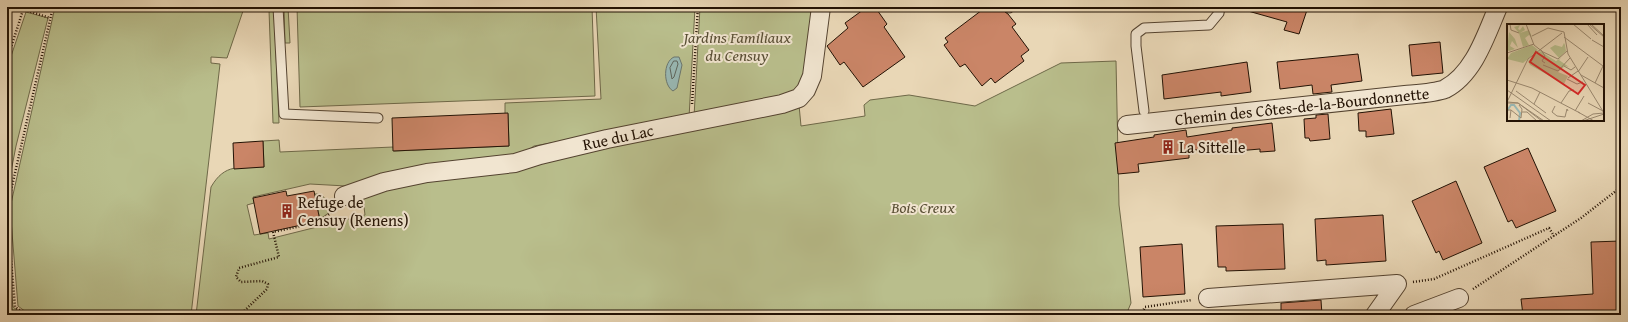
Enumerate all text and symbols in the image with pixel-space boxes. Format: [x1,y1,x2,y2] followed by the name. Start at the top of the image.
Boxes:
[1507,24,1604,121] inset map
[680,25,791,67] park label: Jardins Familiaux du Censuy
[1174,81,1430,131] street label: Chemin des Côtes-de-la-Bourdonnette
[580,118,656,156] street label: Rue du Lac
[1179,135,1245,159] place label: La Sittelle
[1160,139,1176,155] building icon: La Sittelle
[298,190,409,232] place label: Refuge de Censuy (Renens)
[890,195,955,219] park label: Bois Creux
[279,203,295,219] building icon: Refuge de Censuy (Renens)

